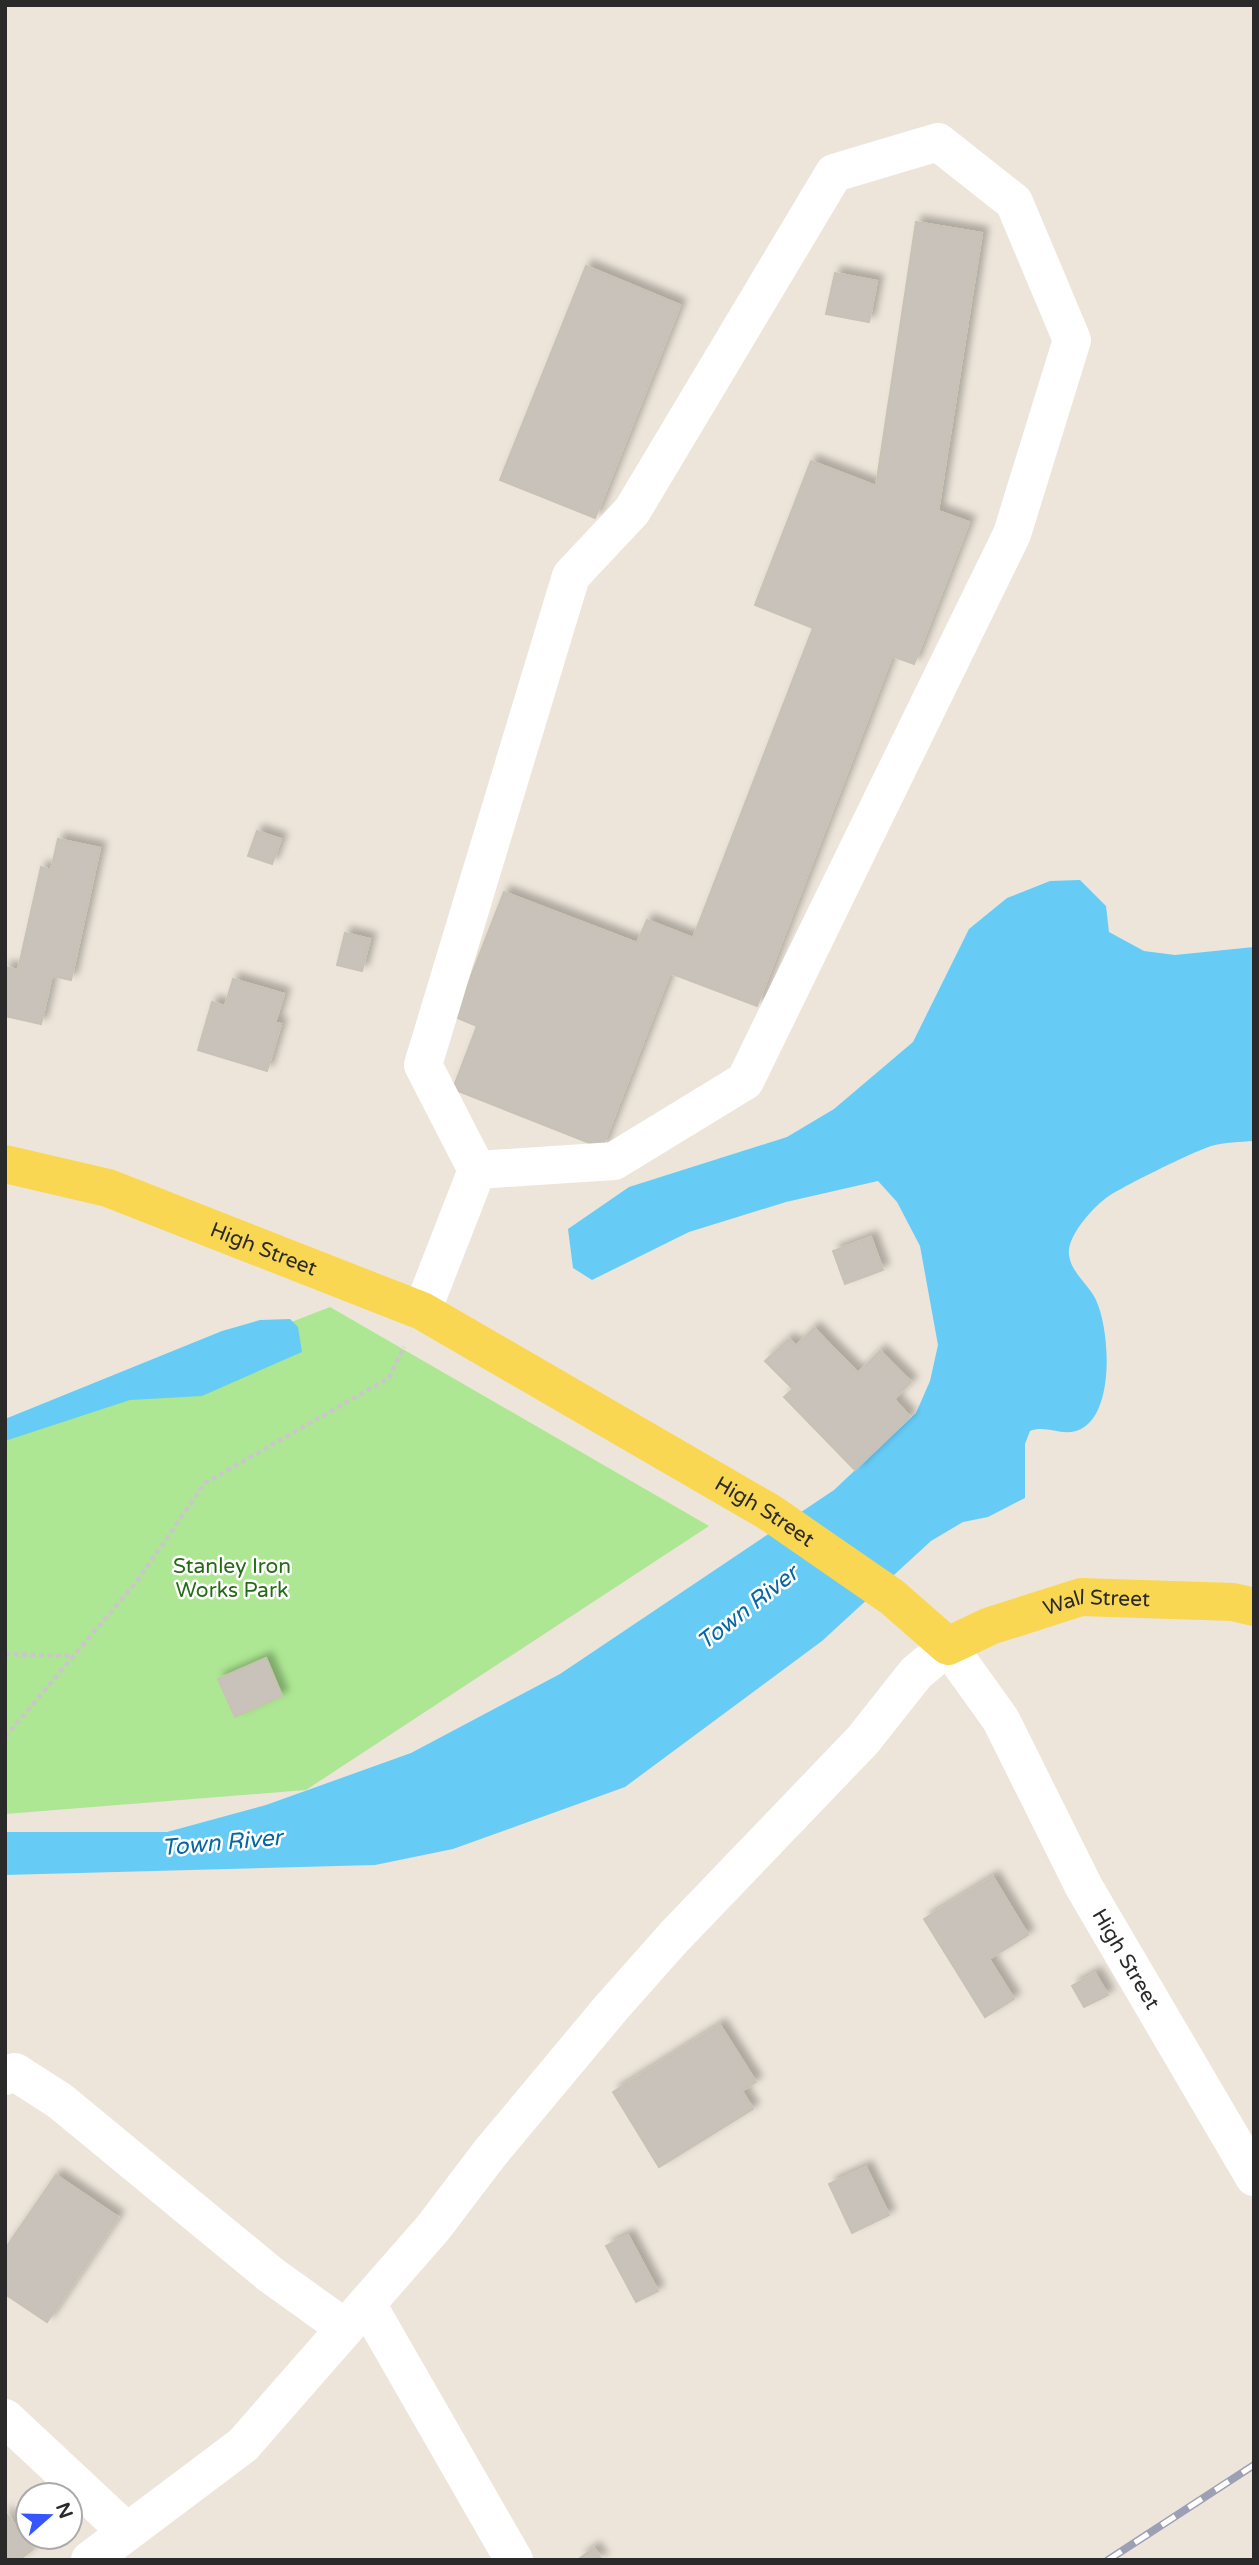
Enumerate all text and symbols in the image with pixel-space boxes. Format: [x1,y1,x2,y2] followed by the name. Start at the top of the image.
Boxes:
[207,1217,321,1281] street label: High Street
[711,1471,819,1552] street label: High Street
[173,1554,291,1603] park label: Stanley Iron Works Park
[692,1558,807,1656] water label: Town River
[1040,1584,1151,1621] street label: Wall Street
[161,1824,286,1862] water label: Town River
[1087,1904,1165,2014] street label: High Street
[14,2481,84,2551] north arrow
[51,2500,77,2521] text: N

